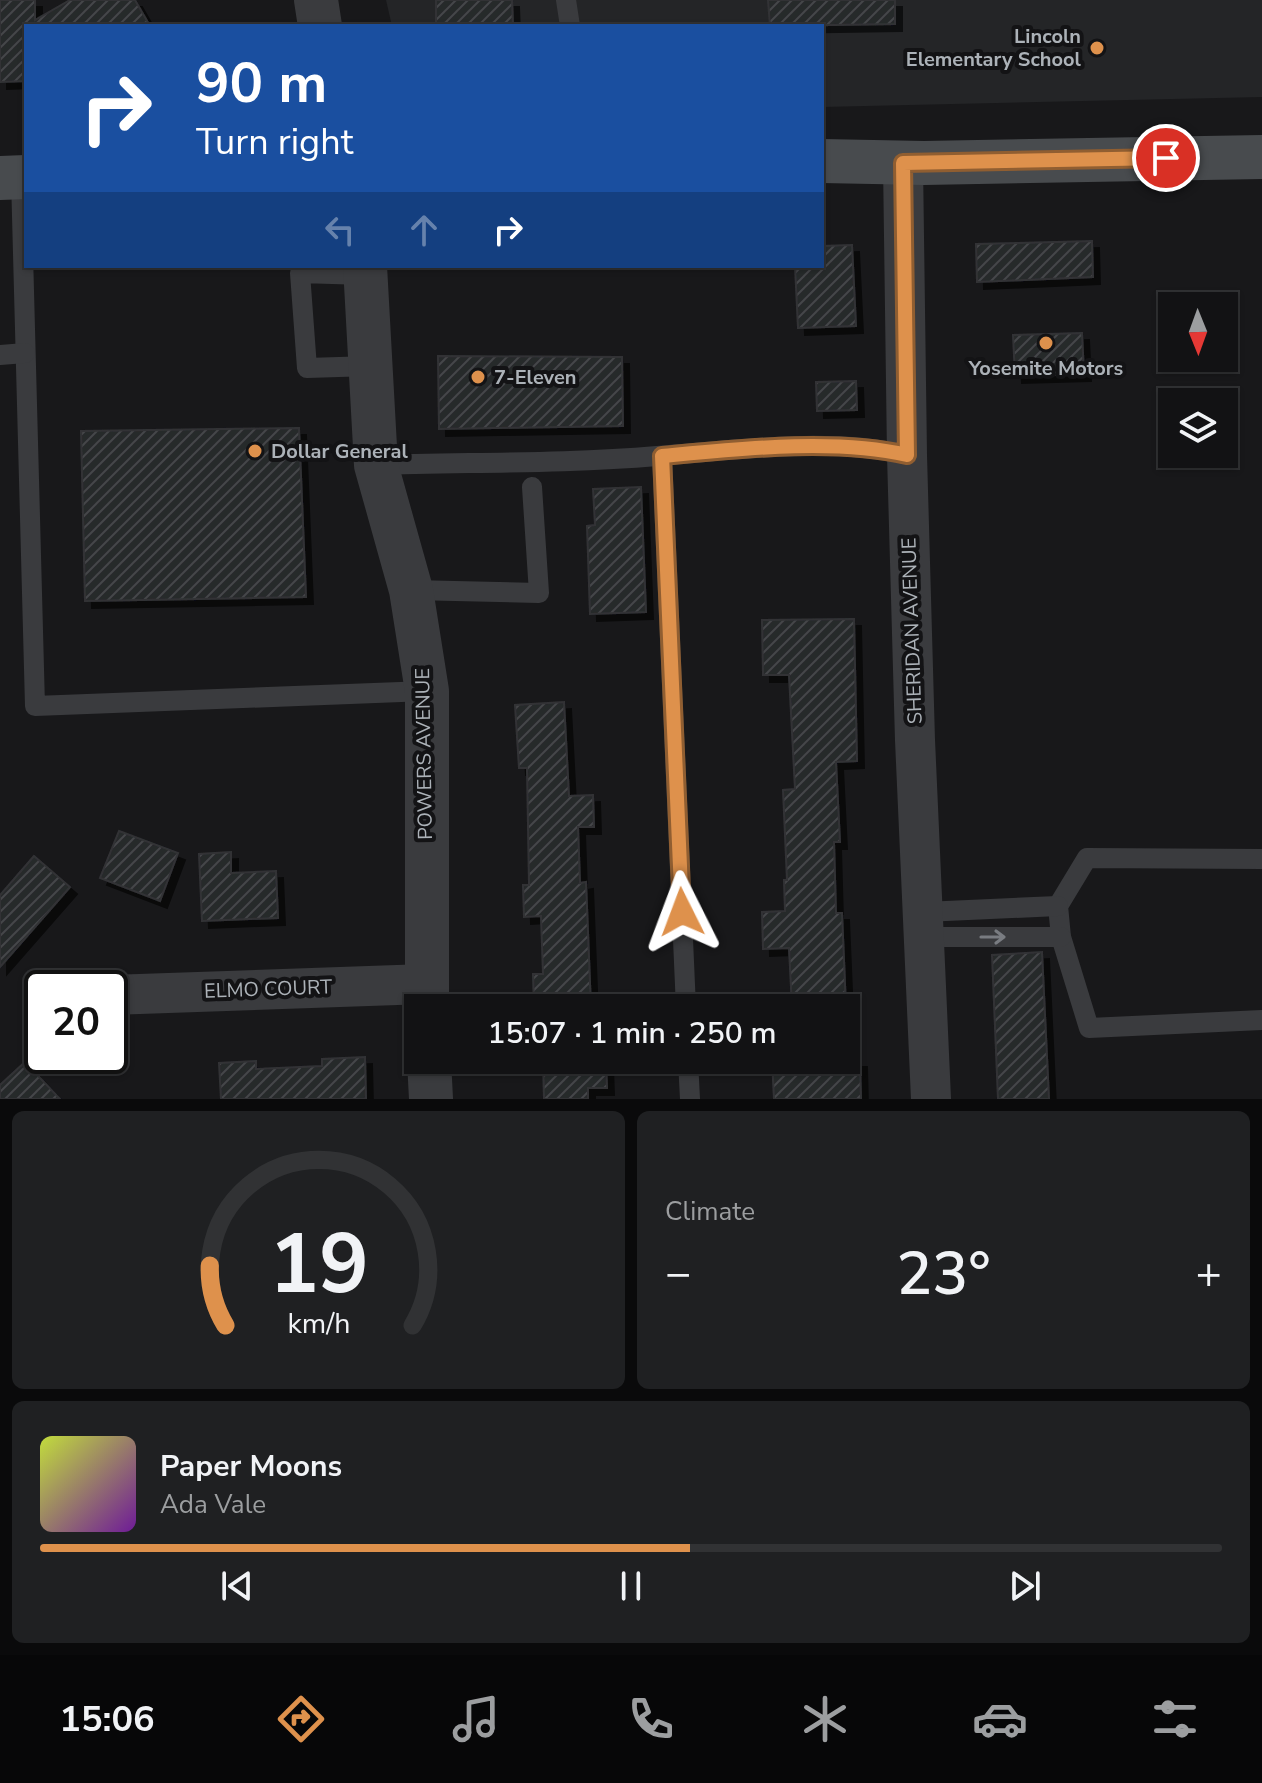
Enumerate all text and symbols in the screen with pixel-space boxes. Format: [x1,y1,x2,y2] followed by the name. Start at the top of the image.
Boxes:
[906,23,1082,73] place label: Lincoln Elementary School
[1088,39,1106,57] marker: Lincoln Elementary School
[196,45,327,122] text: 90 m
[64,56,168,160] icon: right
[196,118,353,167] text: Turn right
[1132,124,1200,192] pin
[1144,136,1188,180] icon: arrive
[318,208,362,252] icon: left
[402,208,446,252] icon: ahead
[486,208,530,252] icon: right
[1158,292,1238,372] north arrow
[1158,292,1238,468] map controls
[1037,334,1055,352] marker: Yosemite Motors
[968,355,1124,382] place label: Yosemite Motors
[494,364,576,391] place label: 7-Eleven
[469,368,487,386] marker: 7-Eleven
[1158,388,1238,468] button: layers
[271,438,408,465] place label: Dollar General
[246,442,264,460] marker: Dollar General
[895,537,929,725] street label: SHERIDAN AVENUE
[409,668,439,840] street label: POWERS AVENUE
[640,870,724,954] position arrow
[979,929,1006,945] one-way arrow
[24,970,128,1074] speed limit sign: 20
[204,973,332,1005] street label: ELMO COURT
[487,1013,777,1054] text: 15:07 · 1 min · 250 m
[665,1194,755,1229] text: Climate
[269,1208,368,1321] text: 19
[896,1233,991,1315] text: 23°
[665,1244,691,1304] text: −
[1196,1244,1222,1304] text: +
[287,1304,350,1343] text: km/h
[160,1446,342,1487] text: Paper Moons
[160,1487,266,1522] text: Ada Vale
[215,1564,259,1608] icon: previous
[609,1564,653,1608] icon: pause
[1003,1564,1047,1608] icon: next
[273,1691,329,1747] icon: directions
[448,1691,504,1747] icon: music
[623,1691,679,1747] icon: phone
[797,1691,853,1747] icon: climate
[972,1691,1028,1747] icon: car
[1147,1691,1203,1747] icon: filters
[59,1695,155,1744] text: 15:06

